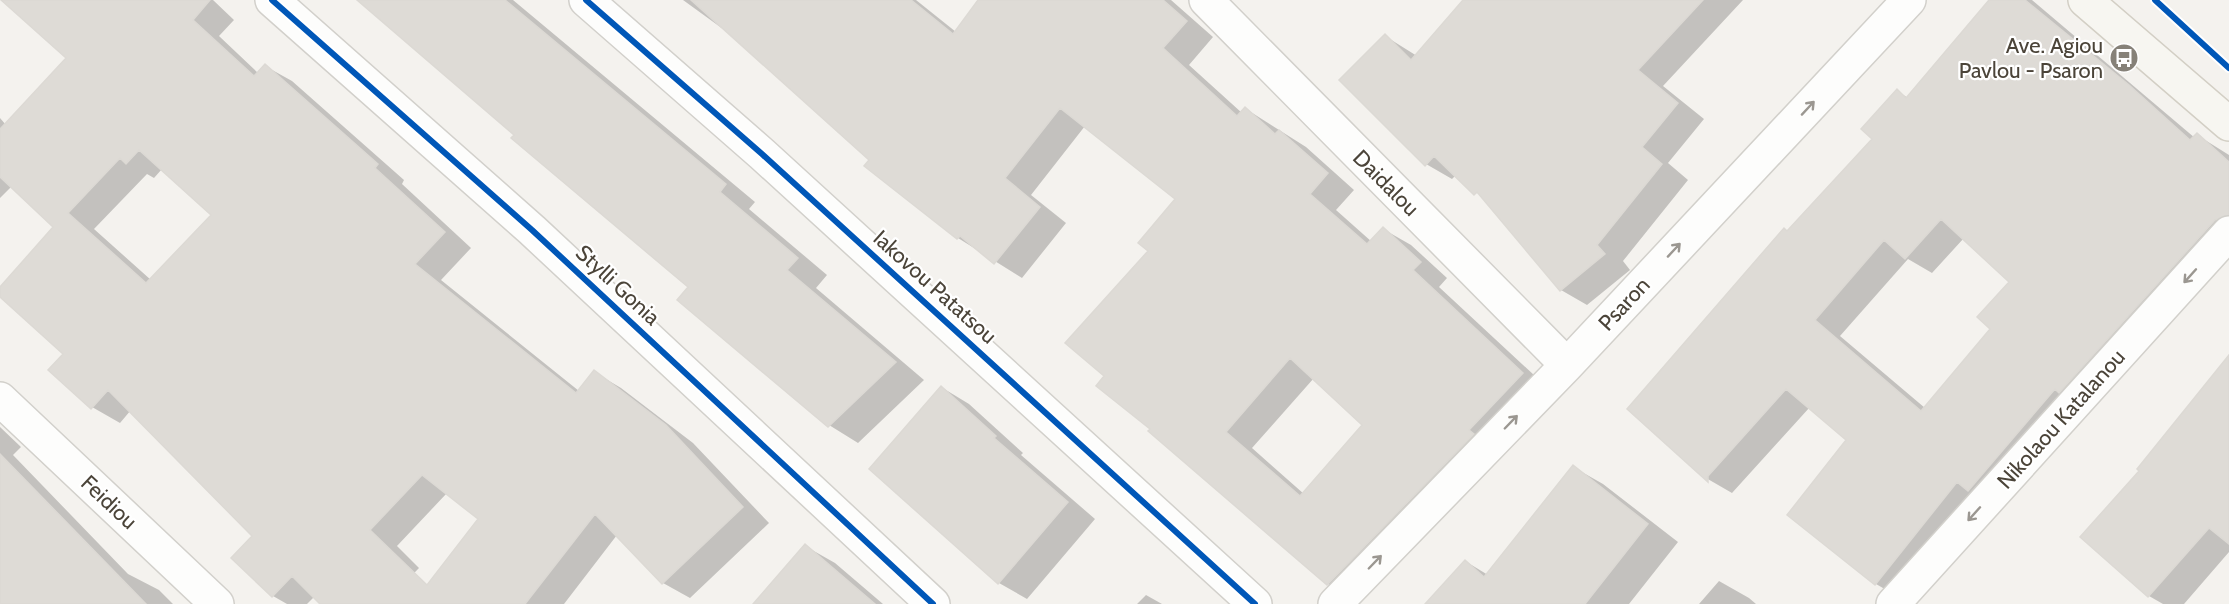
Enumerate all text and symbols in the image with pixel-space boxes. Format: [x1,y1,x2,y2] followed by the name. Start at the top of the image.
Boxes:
[1959,32,2103,84] place label: Ave. Agiou Pavlou - Psaron
[2108,42,2140,74] bus stop icon: Ave. Agiou Pavlou - Psaron
[1800,101,1814,116] one-way arrow
[1347,144,1425,222] street label: Daidalou
[868,224,1002,350] street label: Iakovou Patatsou
[570,239,666,331] street label: Stylli Gonia
[1667,243,1681,258] one-way arrow
[2183,269,2197,284] one-way arrow
[1593,272,1655,336] street label: Psaron
[1991,344,2131,494] street label: Nikolaou Katalanou
[1504,415,1519,430] one-way arrow
[75,469,143,535] street label: Feidiou
[1967,506,1981,521] one-way arrow
[1368,555,1383,570] one-way arrow

